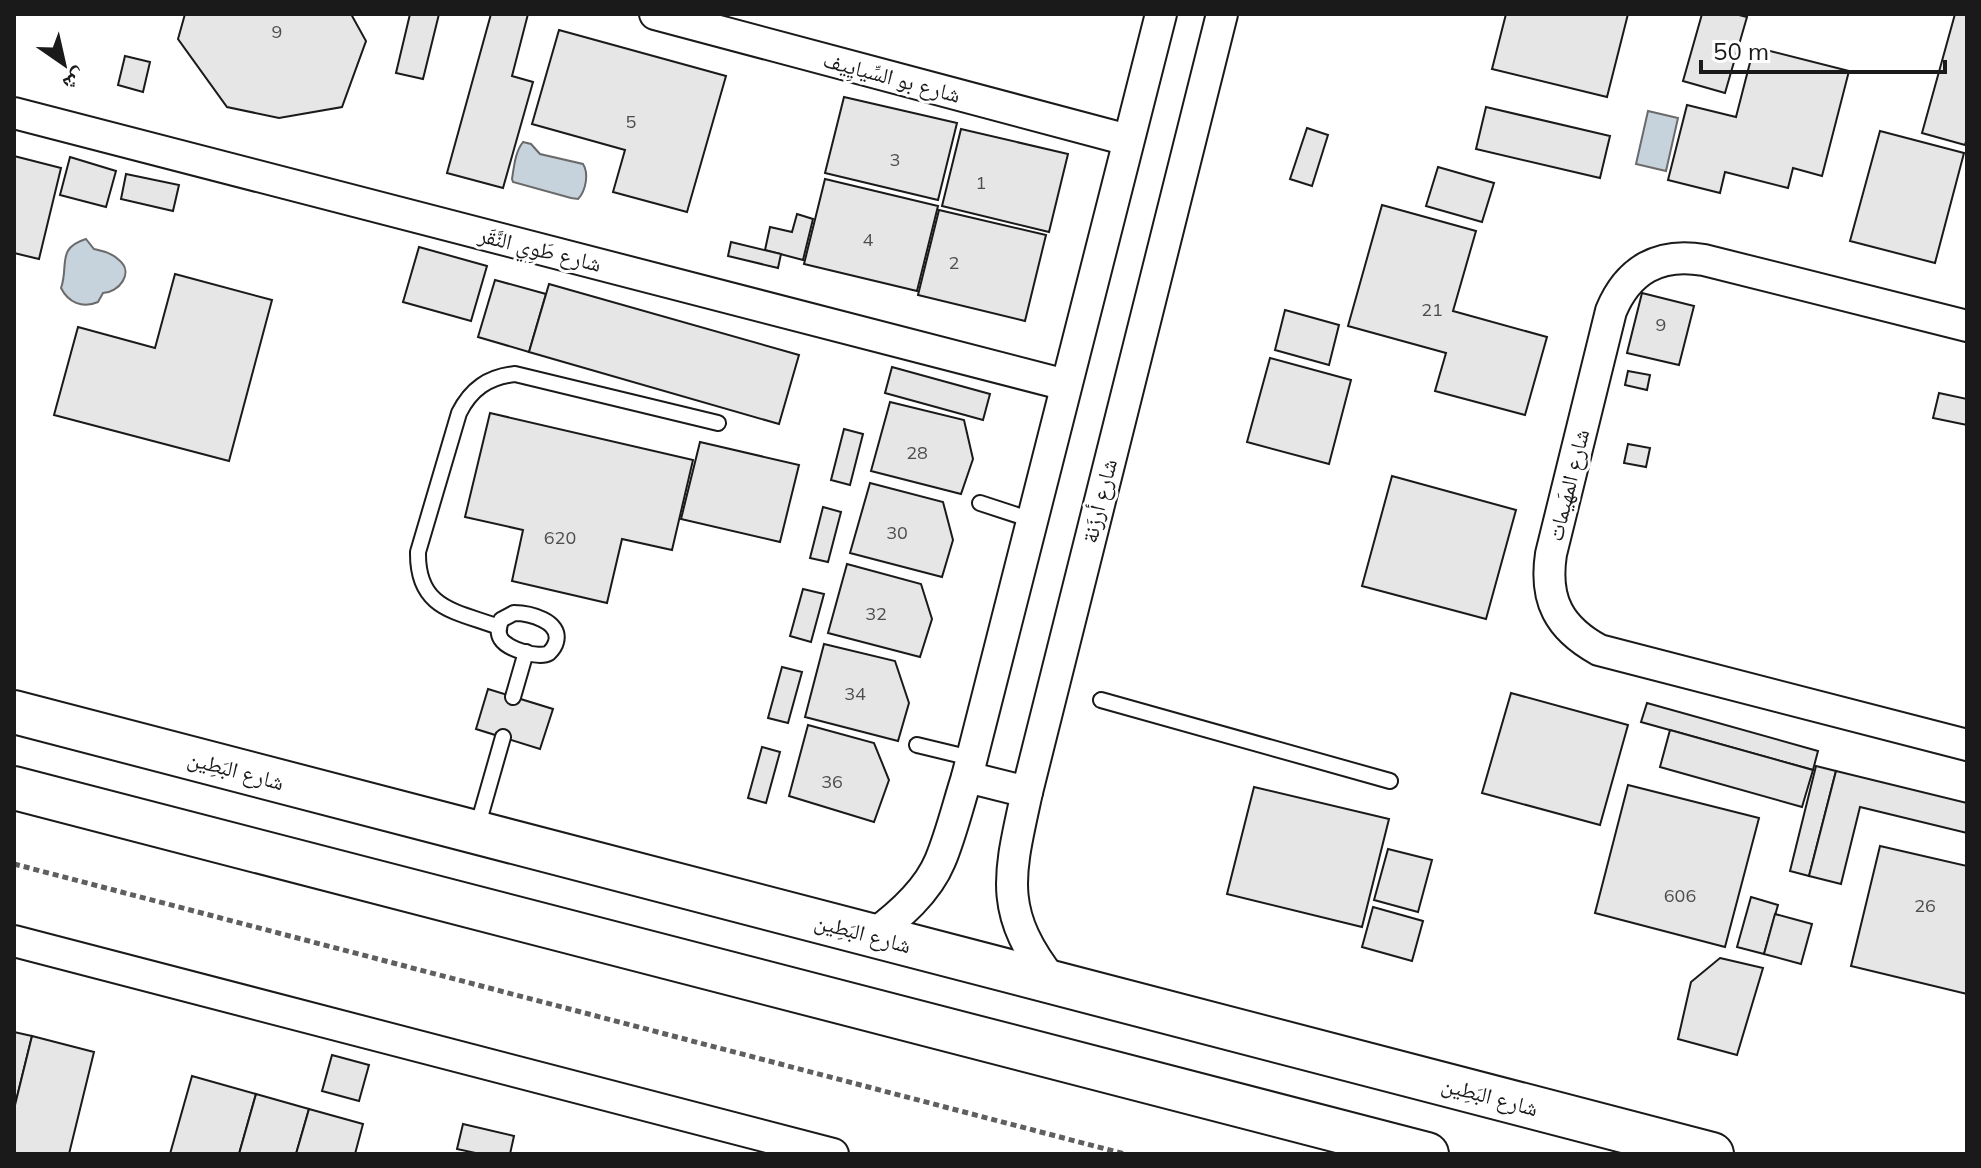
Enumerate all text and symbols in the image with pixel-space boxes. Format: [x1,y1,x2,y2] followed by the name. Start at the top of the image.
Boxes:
[272,20,282,43] house number: 9
[24,24,104,104] north arrow
[1701,24,1945,74] scale bar
[1713,36,1769,66] text: 50 m
[820,45,964,111] street label: شارع بو السِّيايِيف
[58,62,93,99] text: ش
[626,110,637,133] house number: 5
[890,148,900,171] house number: 3
[976,171,986,194] house number: 1
[474,220,604,281] street label: شارع طَوِي النَّقَر
[863,228,874,251] house number: 4
[949,251,959,274] house number: 2
[1421,298,1443,321] house number: 21
[1656,313,1666,336] house number: 9
[1541,426,1595,544] street label: شارع المهَيمات
[906,441,928,464] house number: 28
[1075,456,1123,546] street label: شارع أرزَنة
[886,521,908,544] house number: 30
[544,526,576,549] house number: 620
[865,602,887,625] house number: 32
[844,682,866,705] house number: 34
[185,744,287,796] street label: شارع البَطِين
[821,770,843,793] house number: 36
[1664,884,1696,907] house number: 606
[1914,894,1936,917] house number: 26
[812,907,914,959] street label: شارع البَطِين
[1439,1070,1541,1122] street label: شارع البَطِين

